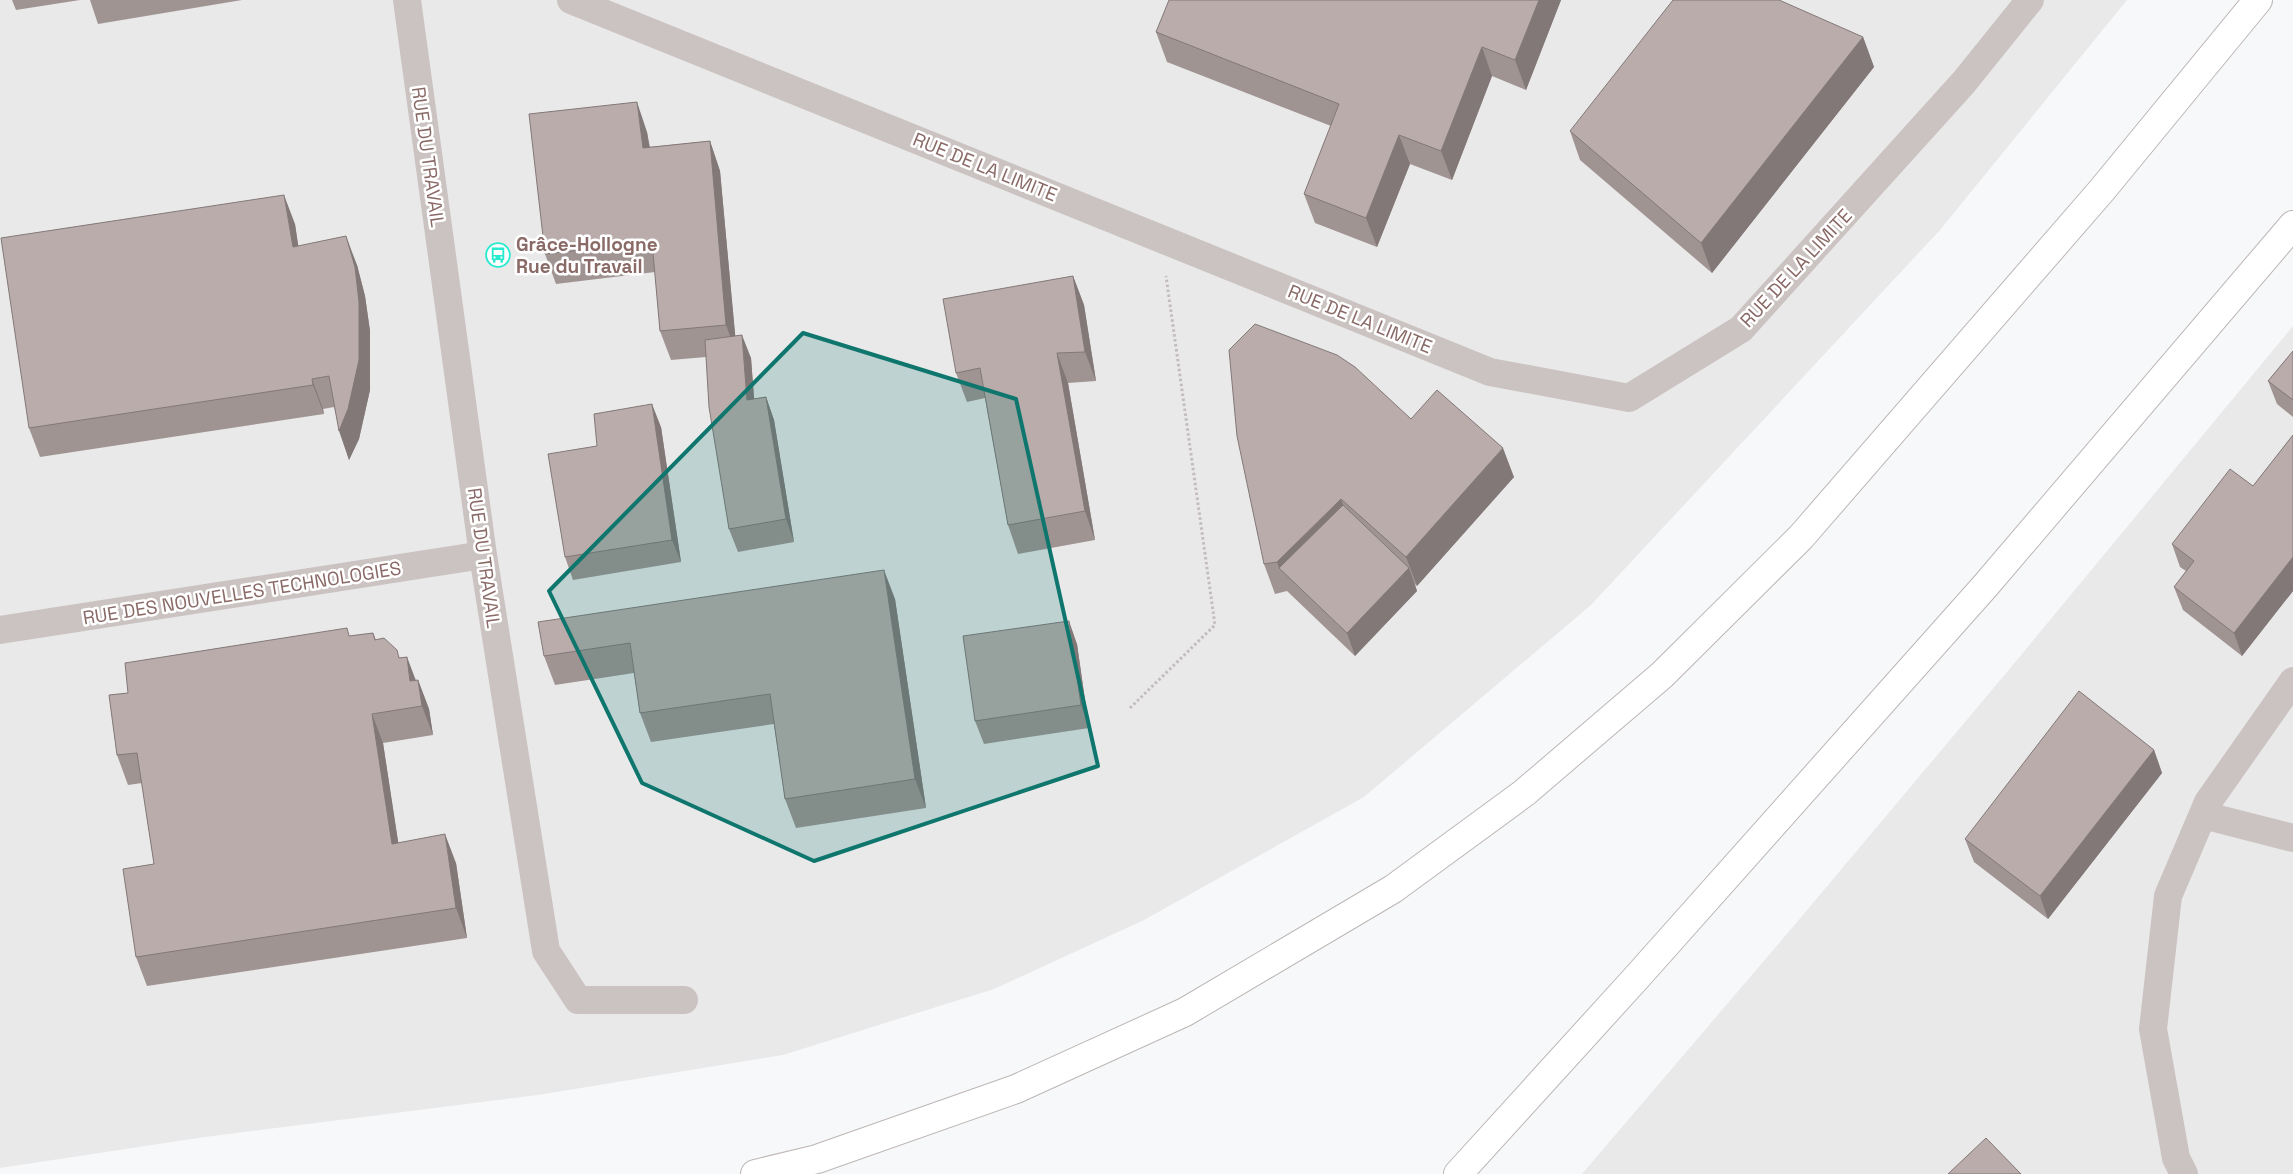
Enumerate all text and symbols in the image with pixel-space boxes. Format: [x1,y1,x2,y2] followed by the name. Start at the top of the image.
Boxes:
[406,85,450,229] street label: RUE DU TRAVAIL
[909,127,1061,207] street label: RUE DE LA LIMITE
[1735,203,1857,333] street label: RUE DE LA LIMITE
[516,232,658,279] place label: Grâce-Hollogne Rue du Travail
[485,242,511,268] bus stop icon: Grâce-Hollogne Rue du Travail
[1284,279,1436,359] street label: RUE DE LA LIMITE
[462,486,506,630] street label: RUE DU TRAVAIL
[81,555,403,631] street label: RUE DES NOUVELLES TECHNOLOGIES

